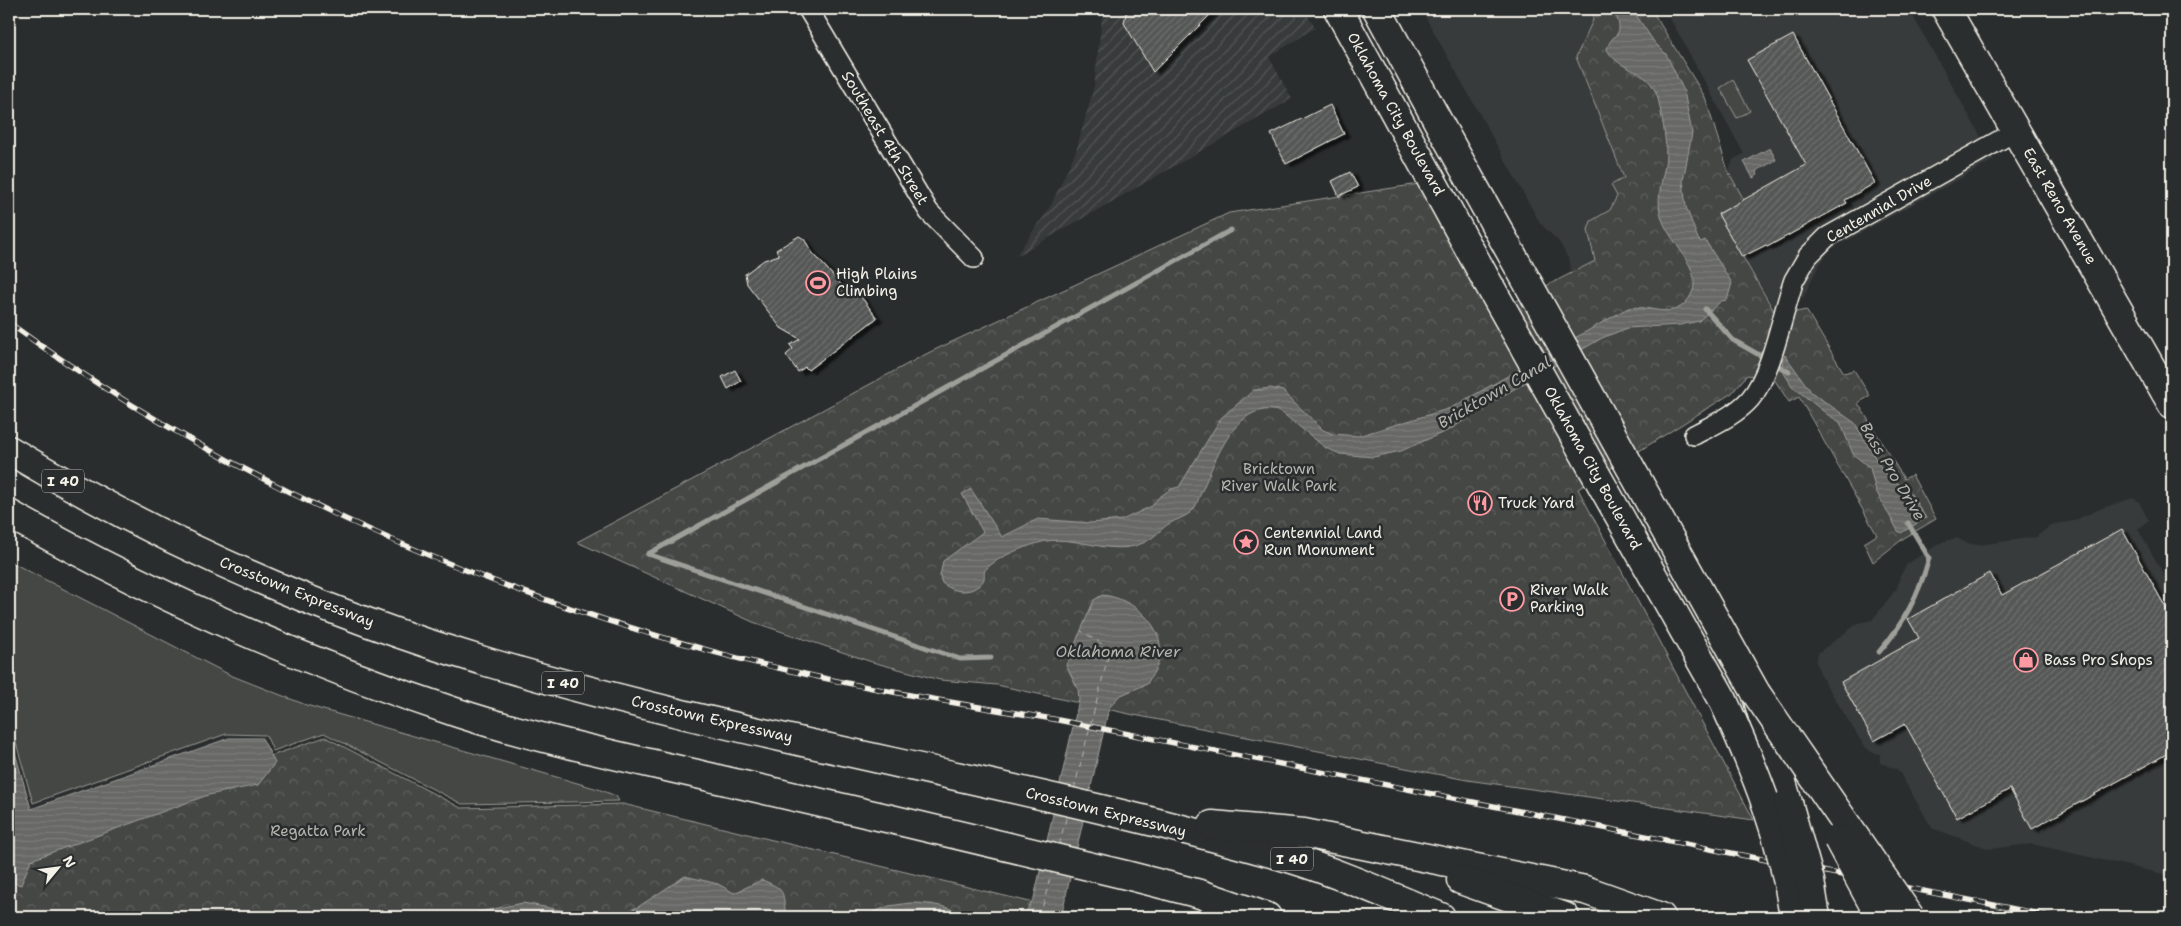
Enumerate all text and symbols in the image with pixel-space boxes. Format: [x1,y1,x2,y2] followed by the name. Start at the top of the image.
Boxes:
[1343,29,1450,200] street label: Oklahoma City Boulevard
[837,67,933,209] street label: Southeast 4th Street
[2018,144,2102,268] street label: East Reno Avenue
[1823,171,1935,247] street label: Centennial Drive
[836,264,918,301] place label: High Plains Climbing
[805,270,831,296] sports icon: High Plains Climbing
[1434,351,1555,433] water label: Bricktown Canal
[1540,383,1647,554] street label: Oklahoma City Boulevard
[1855,418,1930,524] water label: Bass Pro Drive
[1221,459,1337,496] park label: Bricktown River Walk Park
[42,470,84,492] road number: I 40
[1467,490,1493,516] restaurant icon: Truck Yard
[1498,493,1575,513] place label: Truck Yard
[1264,523,1382,560] place label: Centennial Land Run Monument
[1233,529,1259,555] place icon: Centennial Land Run Monument
[217,552,377,632] street label: Crosstown Expressway
[1530,580,1609,617] place label: River Walk Parking
[1499,586,1525,612] parking icon: River Walk Parking
[1055,641,1181,662] water label: Oklahoma River
[2013,647,2039,673] shop icon: Bass Pro Shops
[2044,650,2153,670] place label: Bass Pro Shops
[542,671,584,694] road number: I 40
[629,691,795,747] street label: Crosstown Expressway
[1023,782,1189,842] street label: Crosstown Expressway
[270,821,366,841] park label: Regatta Park
[32,844,82,894] north arrow
[1271,848,1313,871] road number: I 40
[59,852,80,871] text: N

